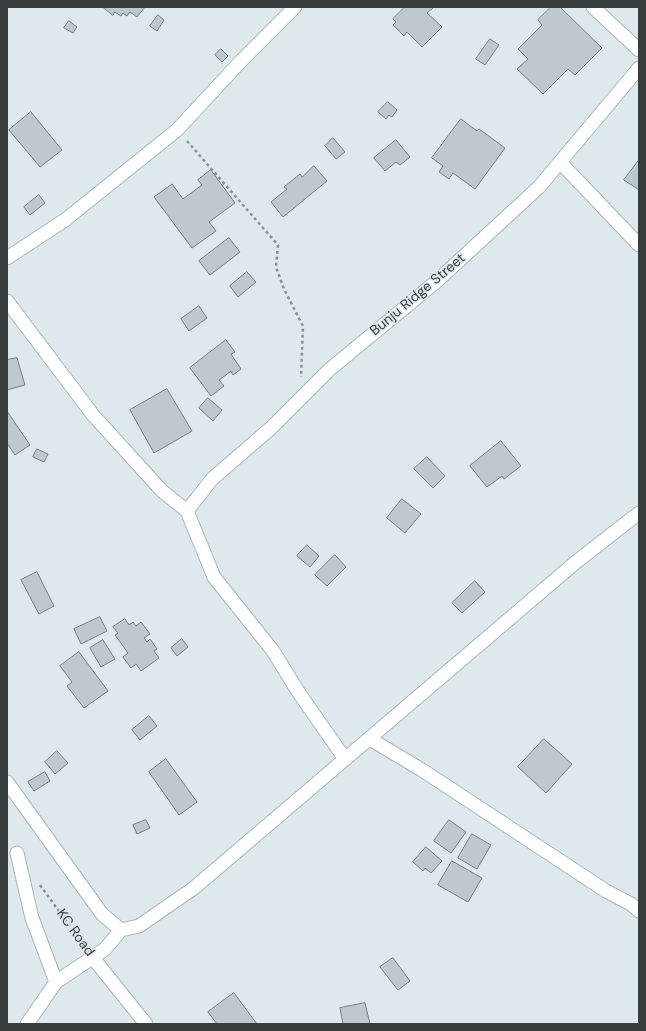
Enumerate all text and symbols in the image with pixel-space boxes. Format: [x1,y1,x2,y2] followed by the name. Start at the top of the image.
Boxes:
[367,250,469,340] street label: Bunju Ridge Street
[52,906,98,960] street label: KC Road

